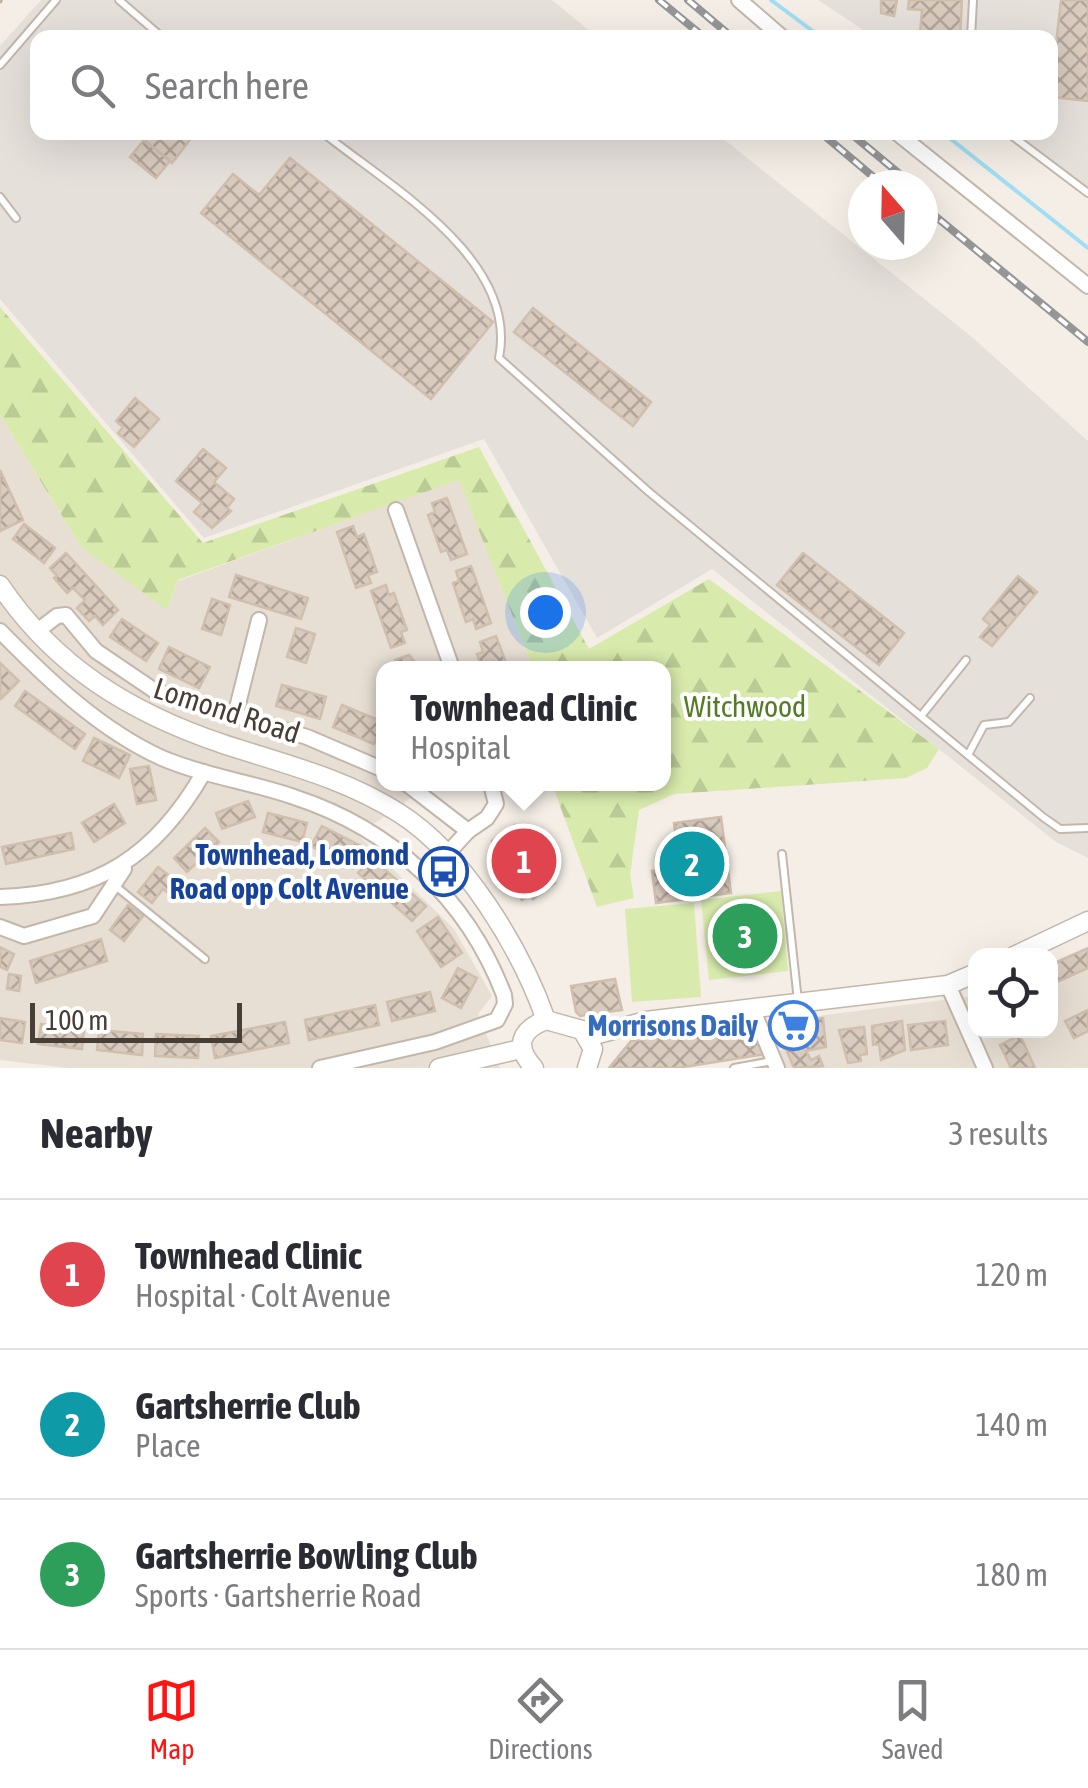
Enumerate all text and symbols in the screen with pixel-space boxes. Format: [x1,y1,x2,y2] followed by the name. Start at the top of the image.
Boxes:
[30,30,1058,140] search box
[65,58,120,113] icon: search
[145,64,309,107] text: Search here
[848,170,938,260] north arrow
[520,587,571,638] your location
[376,661,671,791] popup
[150,670,304,750] street label: Lomond Road
[410,686,637,729] text: Townhead Clinic
[684,689,806,723] park label: Witchwood
[410,729,510,766] text: Hospital
[492,824,556,898] pin: 1
[660,826,724,902] pin: 2
[170,837,409,905] place label: Townhead, Lomond Road opp Colt Avenue
[418,845,470,897] bus stop icon: Townhead, Lomond Road opp Colt Avenue
[712,898,778,974] pin: 3
[968,948,1058,1038] map controls
[968,948,1058,1038] button: locate
[30,998,242,1042] scale bar
[767,999,819,1051] supermarket icon: Morrisons Daily
[45,1004,108,1036] text: 100 m
[588,1008,759,1042] place label: Morrisons Daily
[40,1109,153,1157] text: Nearby
[949,1115,1048,1152] text: 3 results
[135,1234,362,1277] text: Townhead Clinic
[65,1256,80,1293] text: 1
[975,1256,1048,1293] text: 120 m
[135,1277,391,1314] text: Hospital · Colt Avenue
[135,1384,361,1427] text: Gartsherrie Club
[65,1406,80,1443] text: 2
[975,1406,1048,1443] text: 140 m
[135,1427,200,1464] text: Place
[135,1534,478,1577] text: Gartsherrie Bowling Club
[65,1556,80,1593] text: 3
[975,1556,1048,1593] text: 180 m
[135,1577,422,1614] text: Sports · Gartsherrie Road
[144,1673,199,1765] tab: Map
[488,1673,593,1765] tab: Directions
[882,1673,944,1765] tab: Saved

